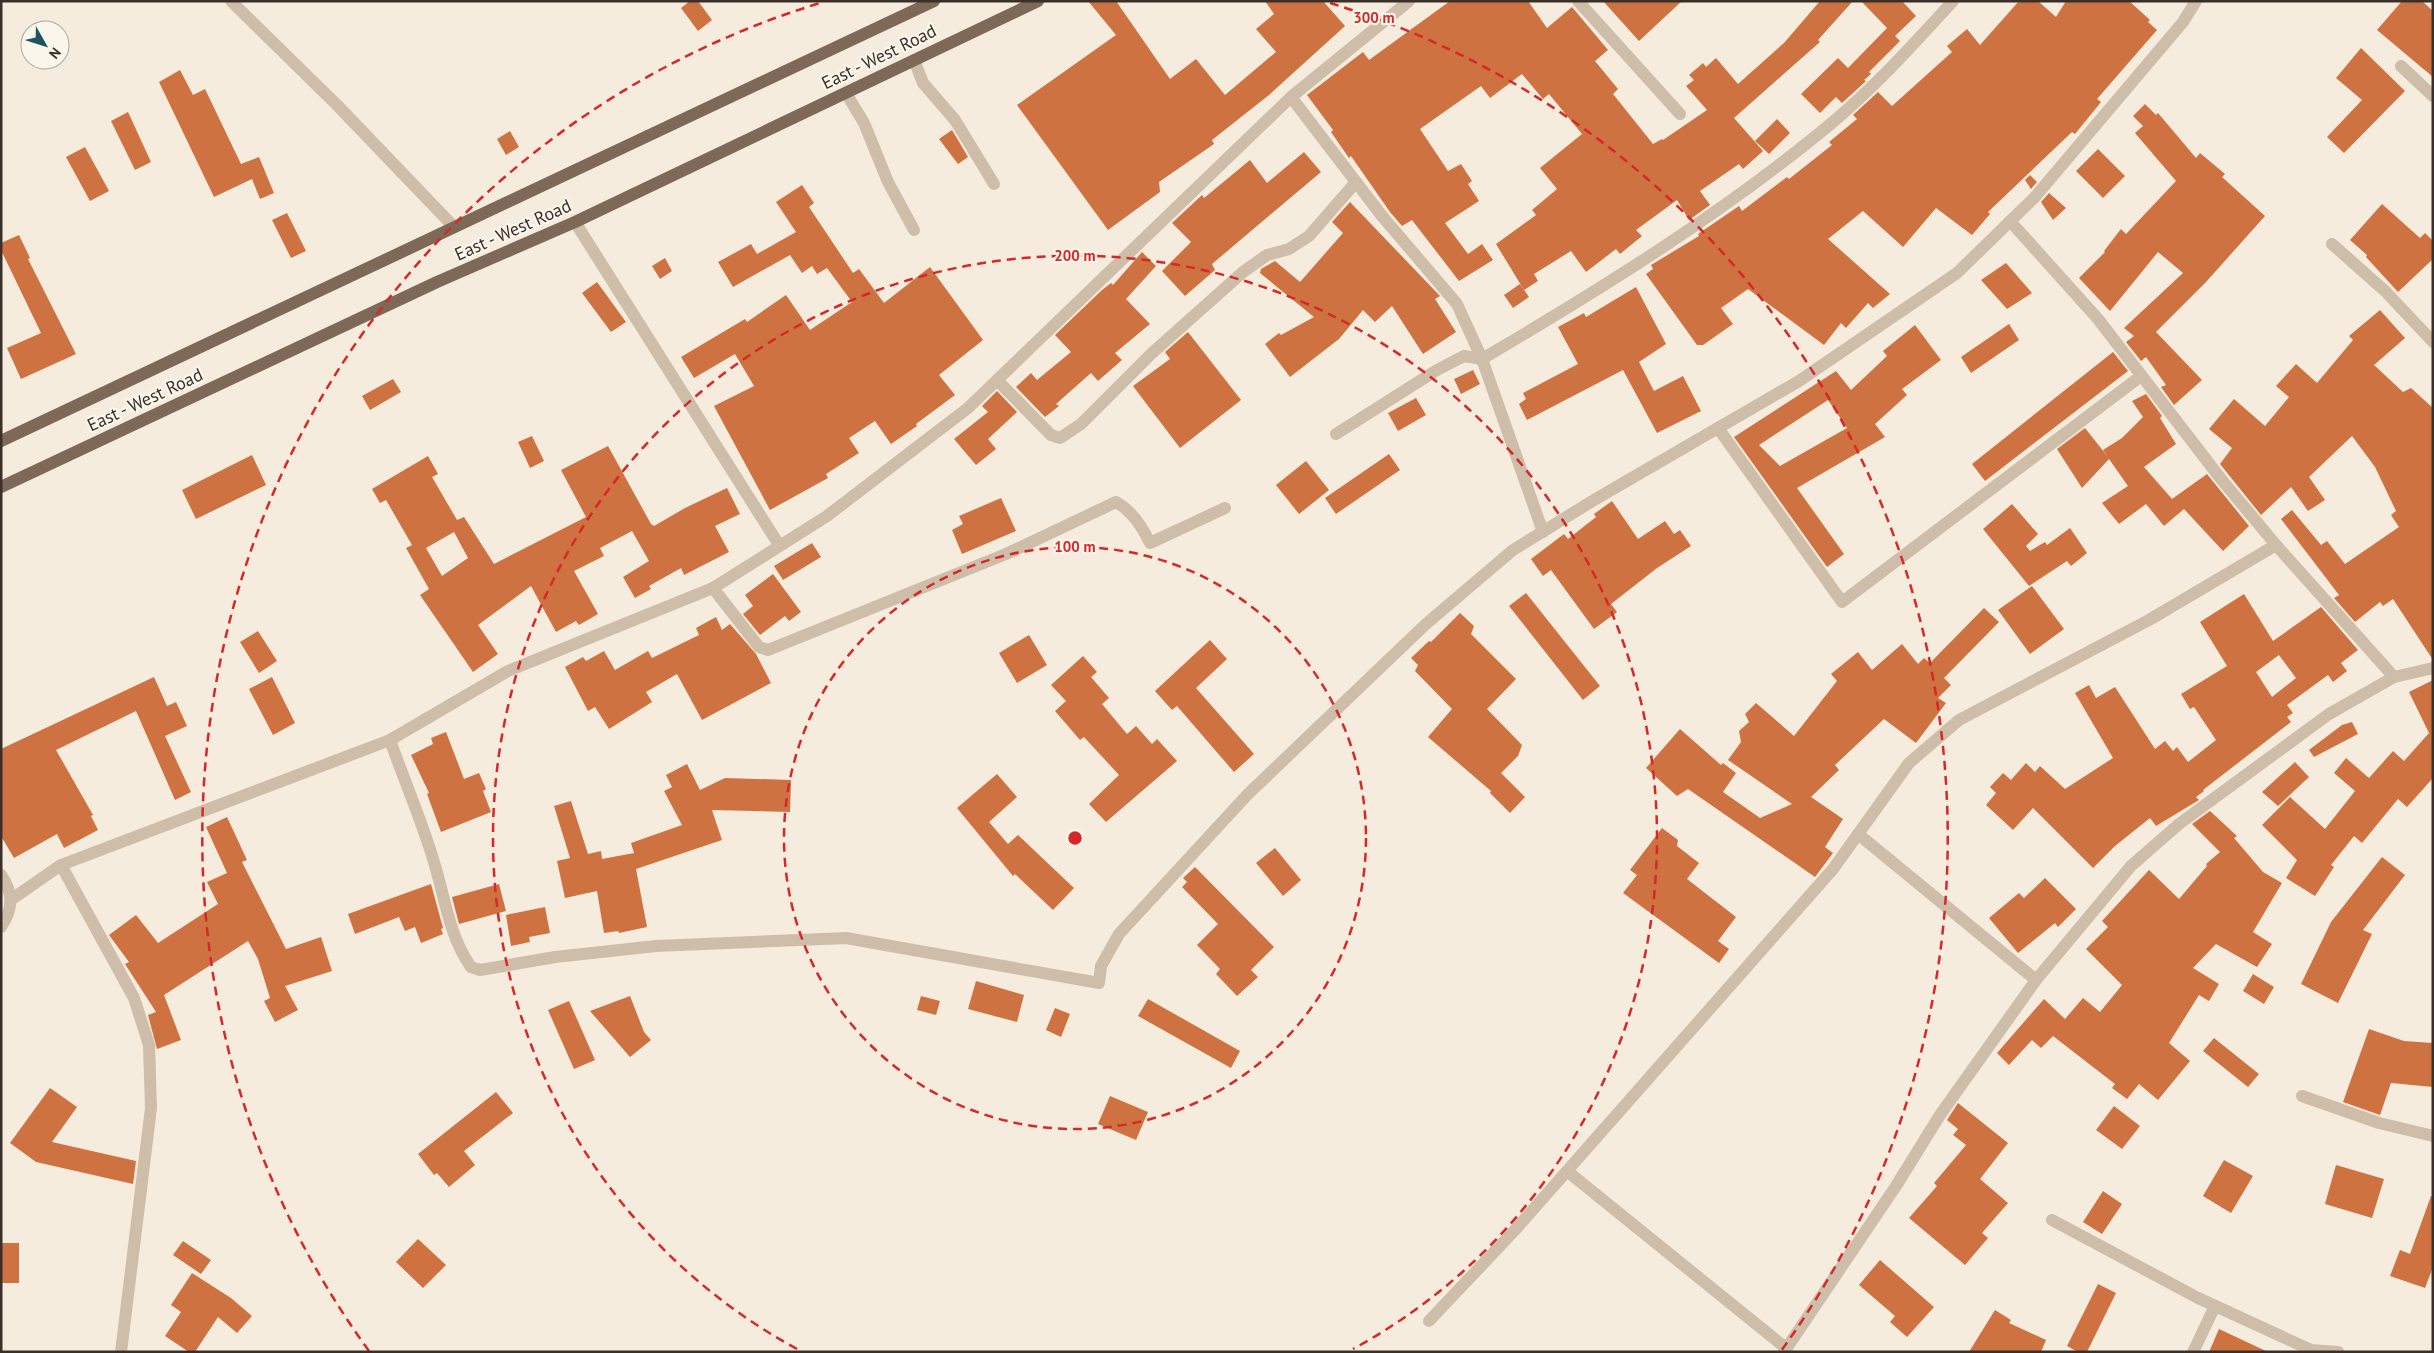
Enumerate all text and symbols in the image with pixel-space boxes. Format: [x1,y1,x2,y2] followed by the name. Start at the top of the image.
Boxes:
[1353,8,1395,27] text: 300 m
[818,19,940,94] street label: East - West Road
[20,20,70,70] north arrow
[45,44,65,62] text: N
[451,194,575,265] street label: East - West Road
[1054,246,1096,265] text: 200 m
[83,363,206,436] street label: East - West Road
[1054,537,1096,556] text: 100 m
[1066,829,1084,847] centre of rings

